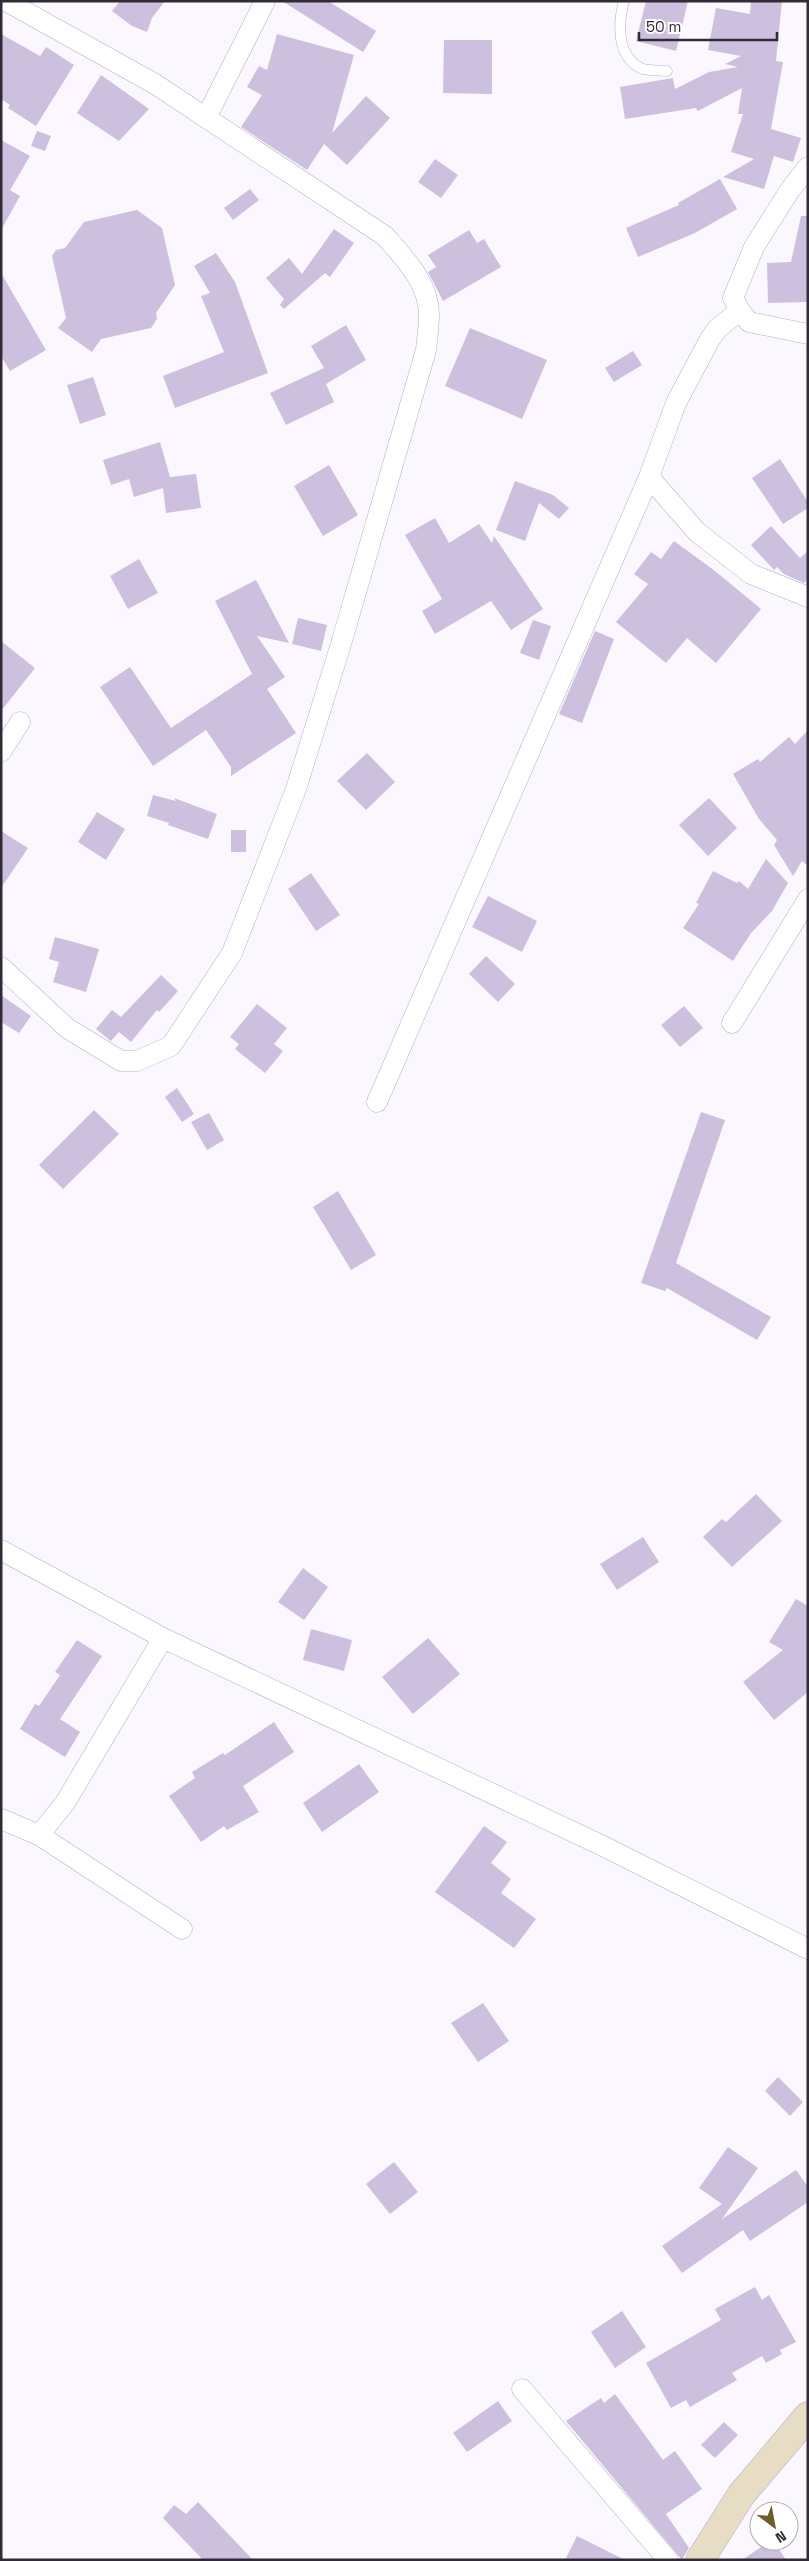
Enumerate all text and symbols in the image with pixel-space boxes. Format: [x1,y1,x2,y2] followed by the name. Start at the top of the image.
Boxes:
[639,10,776,42] scale bar
[646,17,681,36] text: 50 m
[749,2501,799,2551] north arrow
[772,2527,790,2547] text: N

